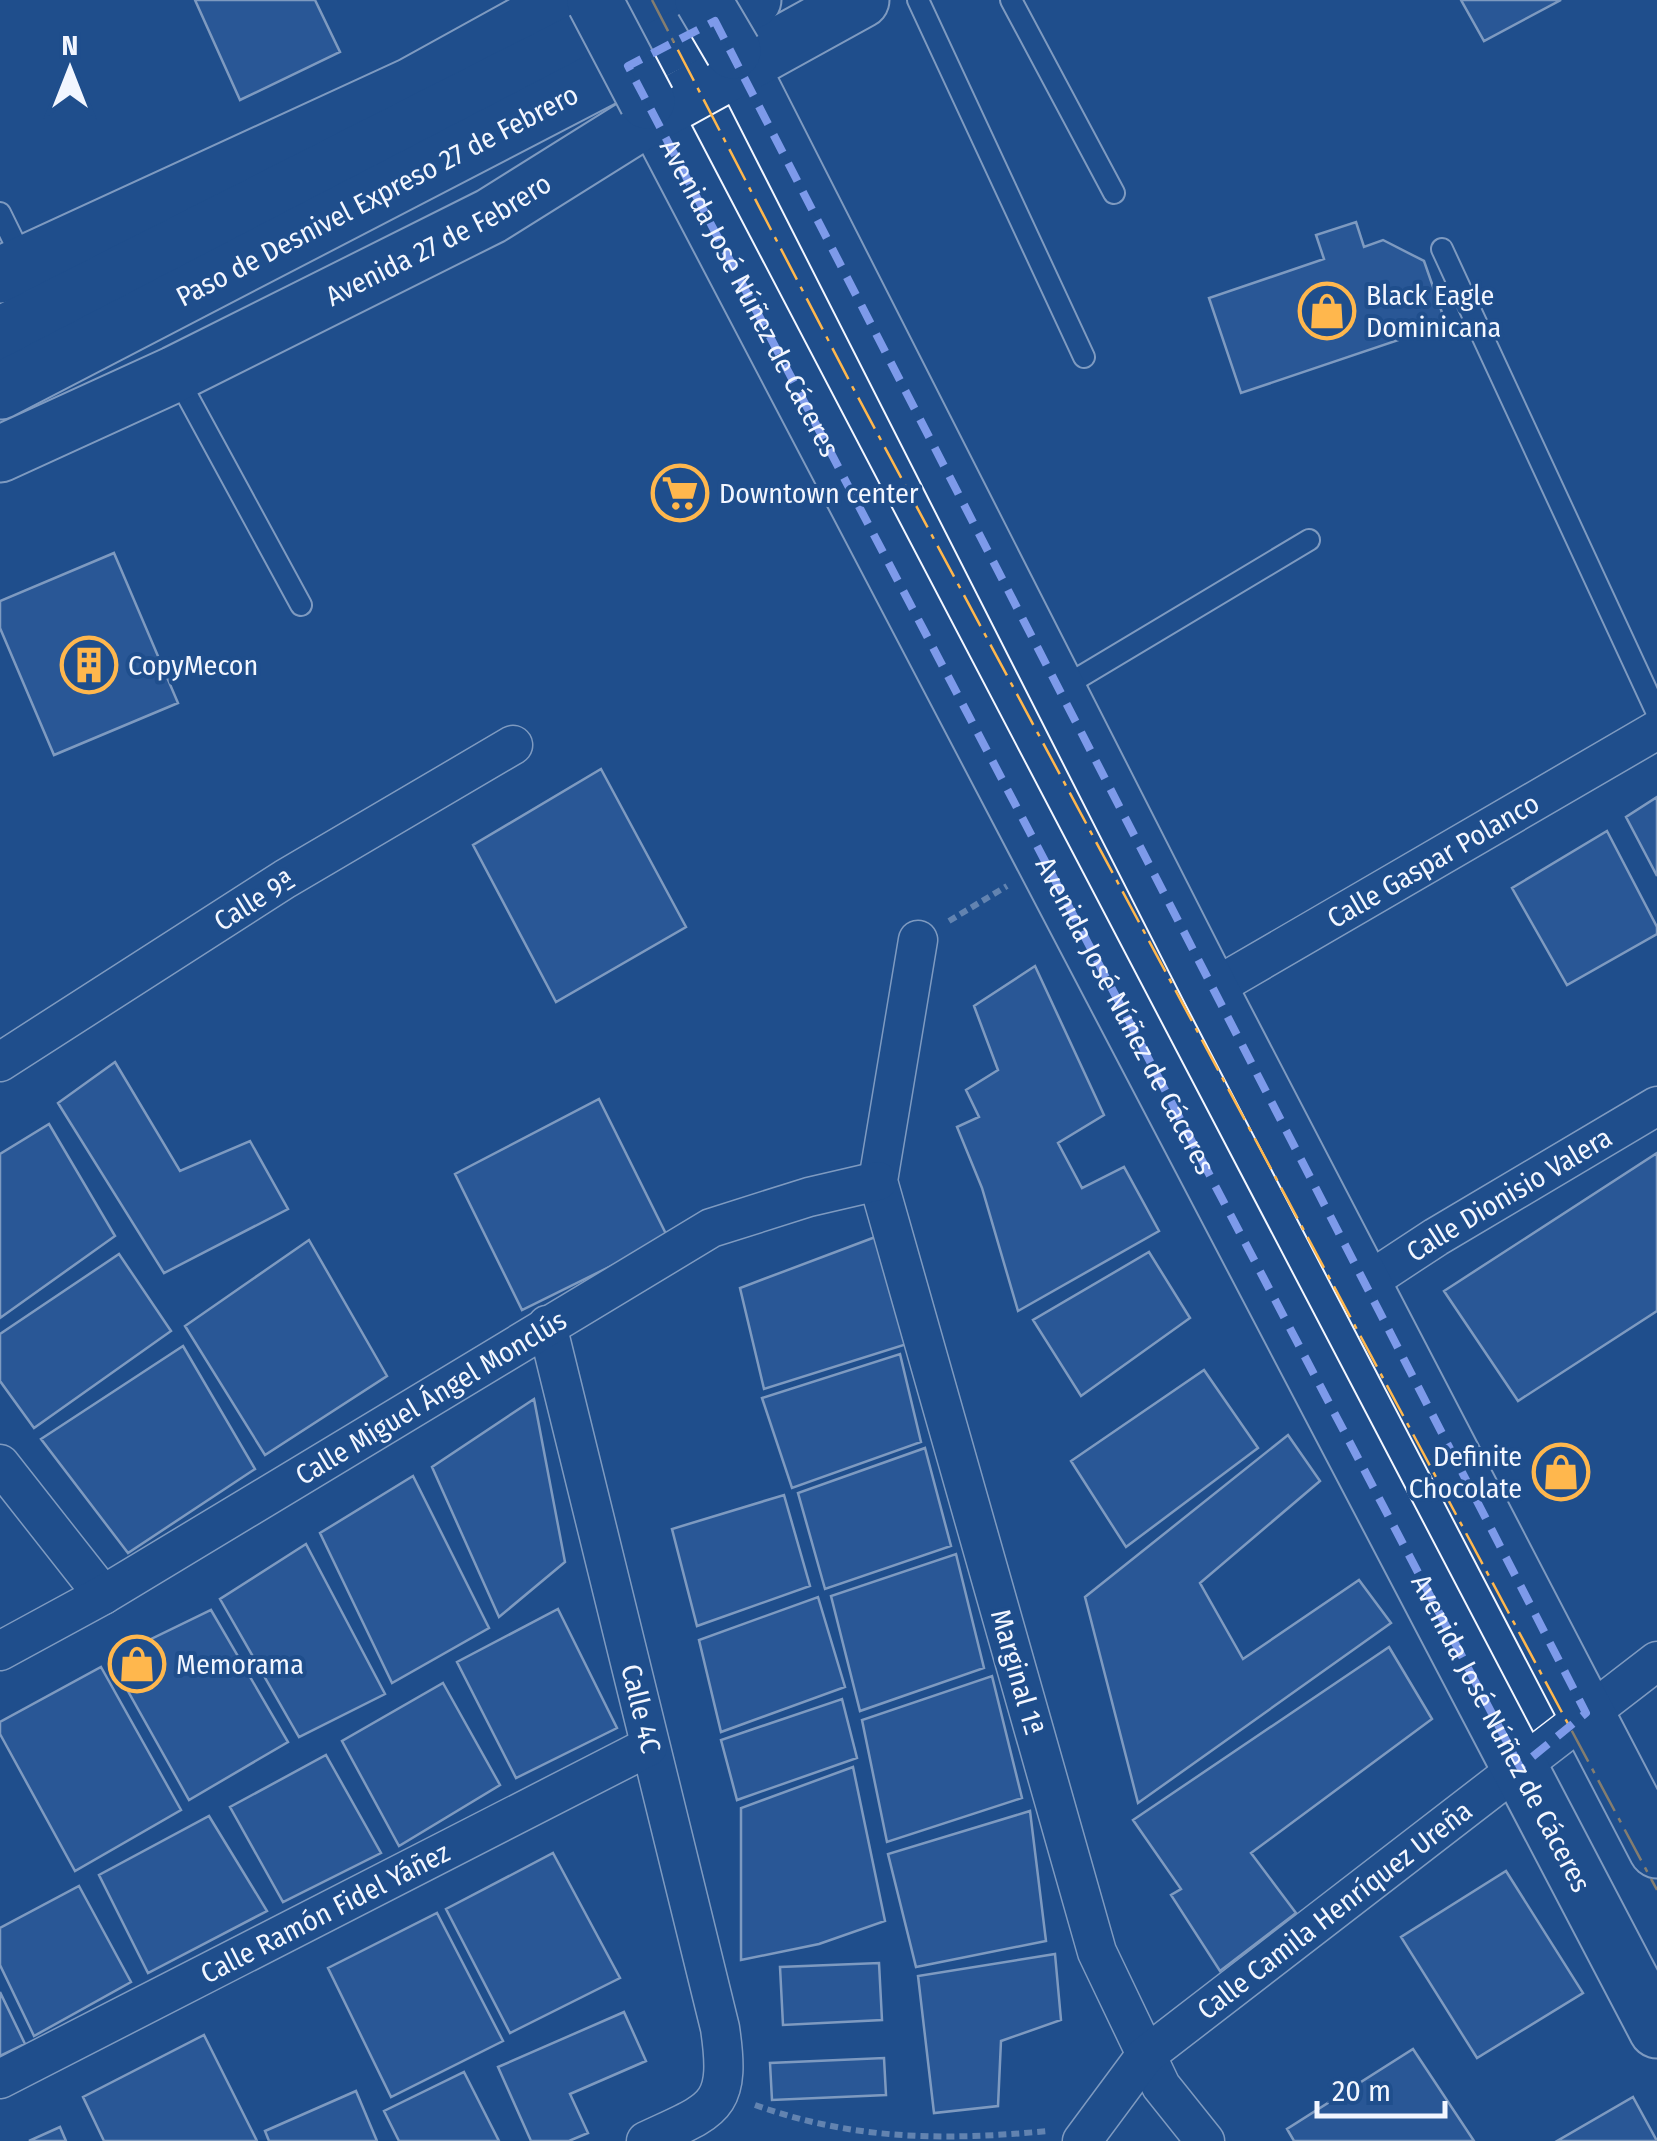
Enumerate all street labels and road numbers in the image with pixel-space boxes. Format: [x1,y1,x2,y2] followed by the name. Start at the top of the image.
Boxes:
[171,78,584,314] street label: Paso de Desnivel Expreso 27 de Febrero
[653,133,846,462] street label: Avenida José Núñez de Cáceres
[320,167,557,313] street label: Avenida 27 de Febrero
[1322,786,1545,935] street label: Calle Gaspar Polanco
[1029,851,1222,1180] street label: Avenida José Núñez de Cáceres
[208,863,301,938] street label: Calle 9ª
[1401,1121,1618,1269] street label: Calle Dionisio Valera
[290,1303,572,1492] street label: Calle Miguel Ángel Monclús
[1404,1569,1598,1897] street label: Avenida José Núñez de Cáceres
[984,1606,1051,1739] street label: Marginal 1ª
[614,1661,668,1756] street label: Calle 4C
[1191,1794,1478,2026] street label: Calle Camila Henríquez Ureña
[195,1836,455,1990] street label: Calle Ramón Fidel Yáñez

